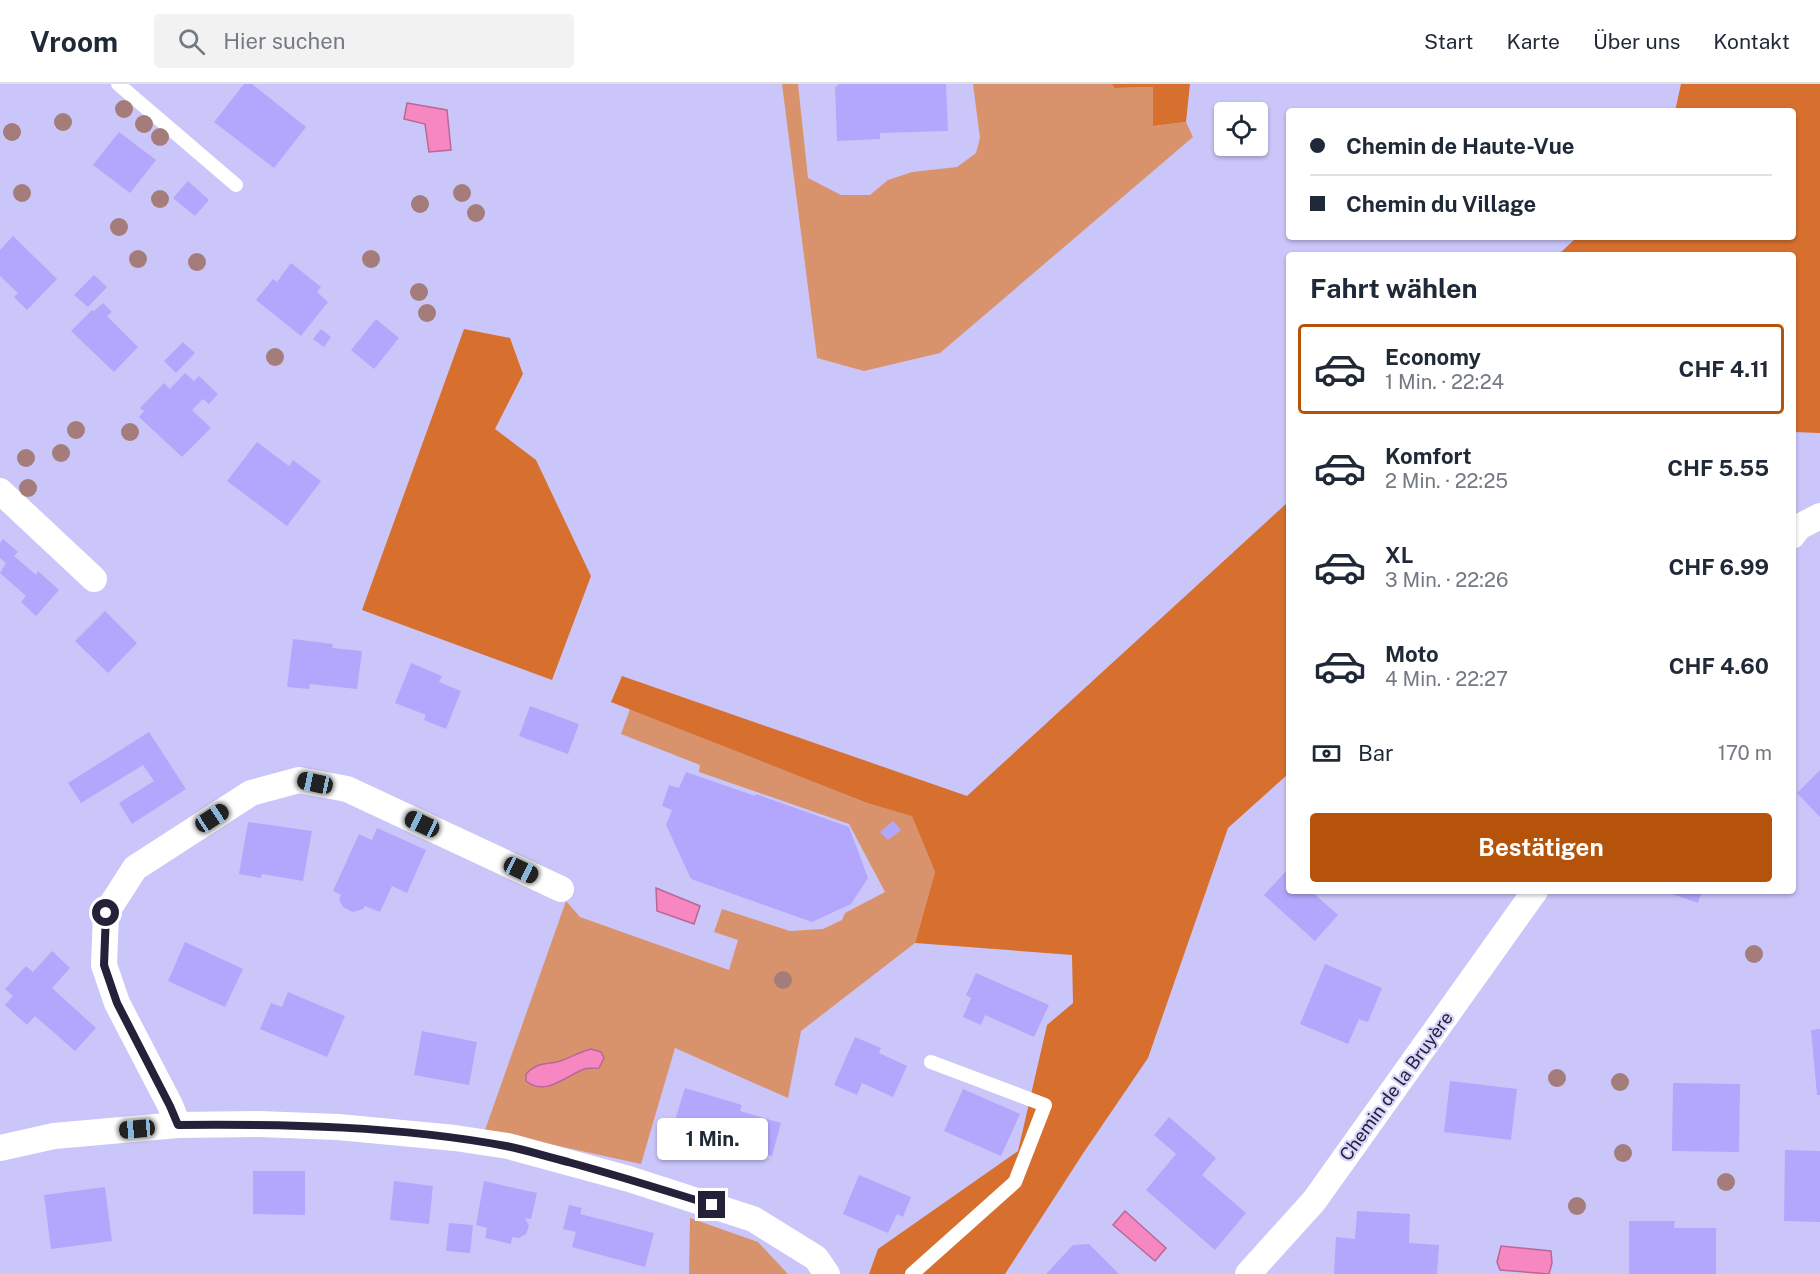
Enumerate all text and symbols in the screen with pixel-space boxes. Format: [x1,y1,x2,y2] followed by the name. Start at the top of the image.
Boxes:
[154,14,574,68] search box
[30,25,118,58] text: Vroom
[175,25,208,58] icon: search
[223,28,345,54] text: Hier suchen
[1424,29,1473,54] text: Start
[1506,29,1560,54] text: Karte
[1593,29,1680,54] text: Über uns
[1713,29,1790,54] text: Kontakt
[1214,102,1268,156] map controls
[1214,102,1268,156] button: locate
[1346,133,1575,159] text: Chemin de Haute-Vue
[1346,191,1536,217] text: Chemin du Village
[1310,272,1478,304] text: Fahrt wählen
[1313,342,1367,396] icon: car
[1385,344,1481,370] text: Economy
[1679,356,1769,382] text: CHF 4.11
[1385,370,1504,394] text: 1 Min. · 22:24
[1313,441,1367,495] icon: car
[1385,443,1472,469] text: Komfort
[1667,455,1769,481] text: CHF 5.55
[1385,469,1508,493] text: 2 Min. · 22:25
[1313,540,1367,594] icon: car
[1385,542,1413,568] text: XL
[1668,554,1769,580] text: CHF 6.99
[1385,568,1508,592] text: 3 Min. · 22:26
[1313,639,1367,693] icon: car
[1385,641,1439,667] text: Moto
[1669,653,1769,679] text: CHF 4.60
[1385,667,1508,691] text: 4 Min. · 22:27
[1310,737,1343,770] icon: cash
[1358,740,1394,766] text: Bar
[1718,741,1772,765] text: 170 m
[296,770,334,796] car
[192,801,232,835] car
[402,808,442,840] car
[1310,813,1772,882] button: Bestätigen
[501,854,541,886] car
[92,899,119,926] route start
[1335,1007,1457,1165] street label: Chemin de la Bruyère
[118,1118,156,1140] car
[656,1118,768,1160] callout: 1 Min.
[685,1127,740,1151] text: 1 Min.
[698,1191,725,1218] route end

